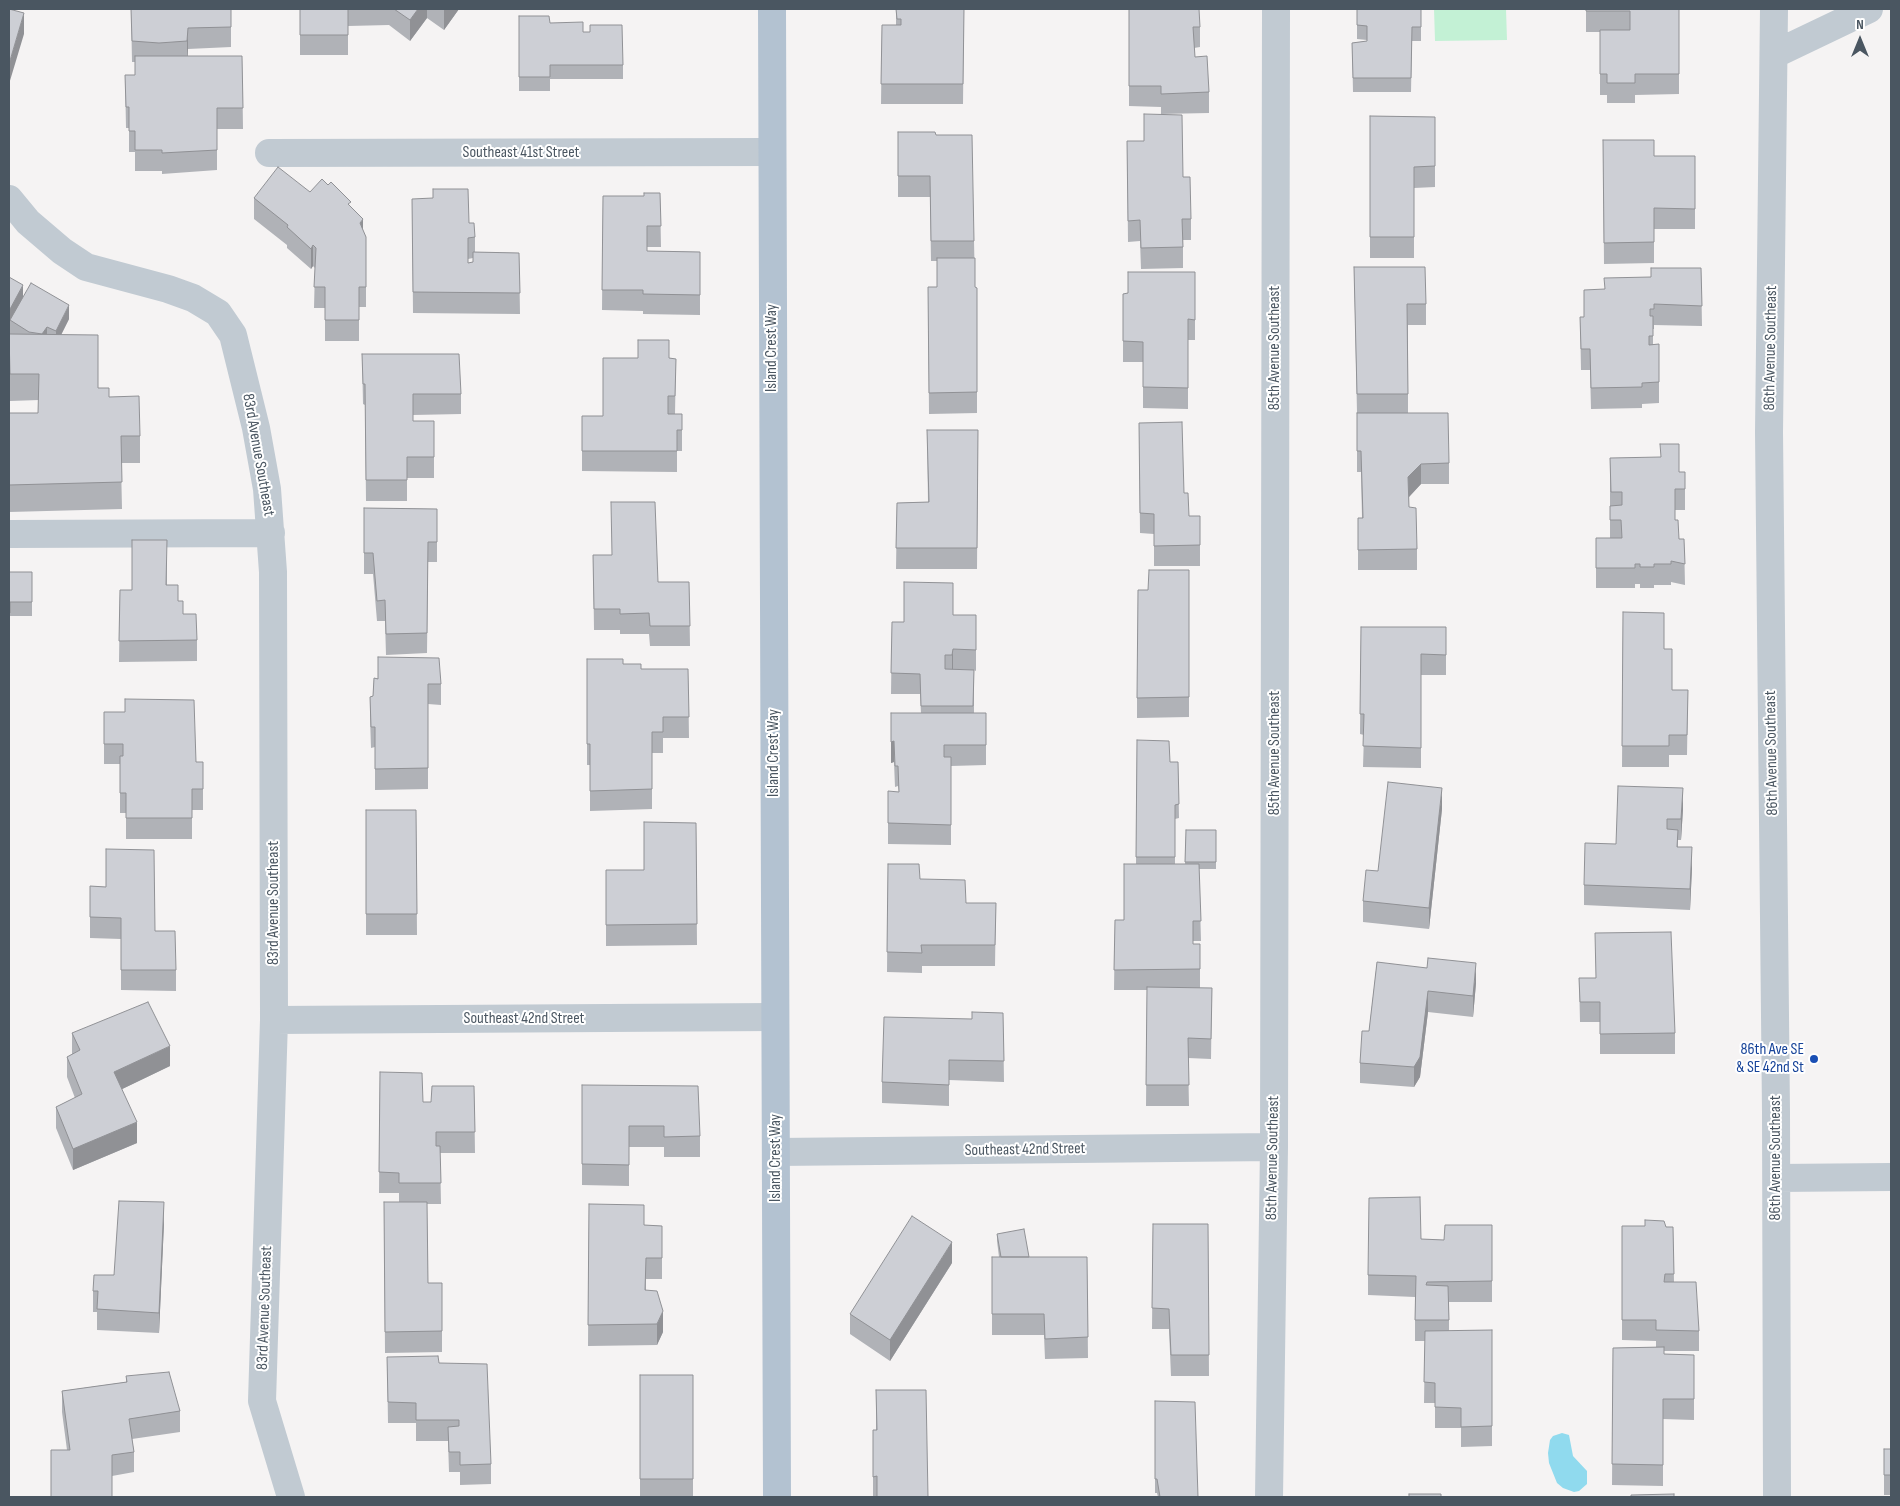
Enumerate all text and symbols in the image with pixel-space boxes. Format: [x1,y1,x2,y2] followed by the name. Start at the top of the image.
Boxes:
[1835,15,1885,65] north arrow
[1856,16,1864,33] text: N
[463,143,579,163] street label: Southeast 41st Street
[1760,285,1782,411] street label: 86th Avenue Southeast
[1265,286,1285,410] street label: 85th Avenue Southeast
[762,304,782,392] street label: Island Crest Way
[238,392,278,518] street label: 83rd Avenue Southeast
[1761,690,1783,816] street label: 86th Avenue Southeast
[1265,691,1285,815] street label: 85th Avenue Southeast
[764,709,784,797] street label: Island Crest Way
[264,841,284,965] street label: 83rd Avenue Southeast
[464,1009,584,1029] street label: Southeast 42nd Street
[1736,1040,1804,1078] place label: 86th Ave SE & SE 42nd St
[1808,1053,1820,1065] marker: 86th Ave SE & SE 42nd St
[1766,1095,1786,1221] street label: 86th Avenue Southeast
[1262,1096,1284,1220] street label: 85th Avenue Southeast
[766,1114,786,1202] street label: Island Crest Way
[964,1139,1086,1161] street label: Southeast 42nd Street
[253,1246,277,1370] street label: 83rd Avenue Southeast

